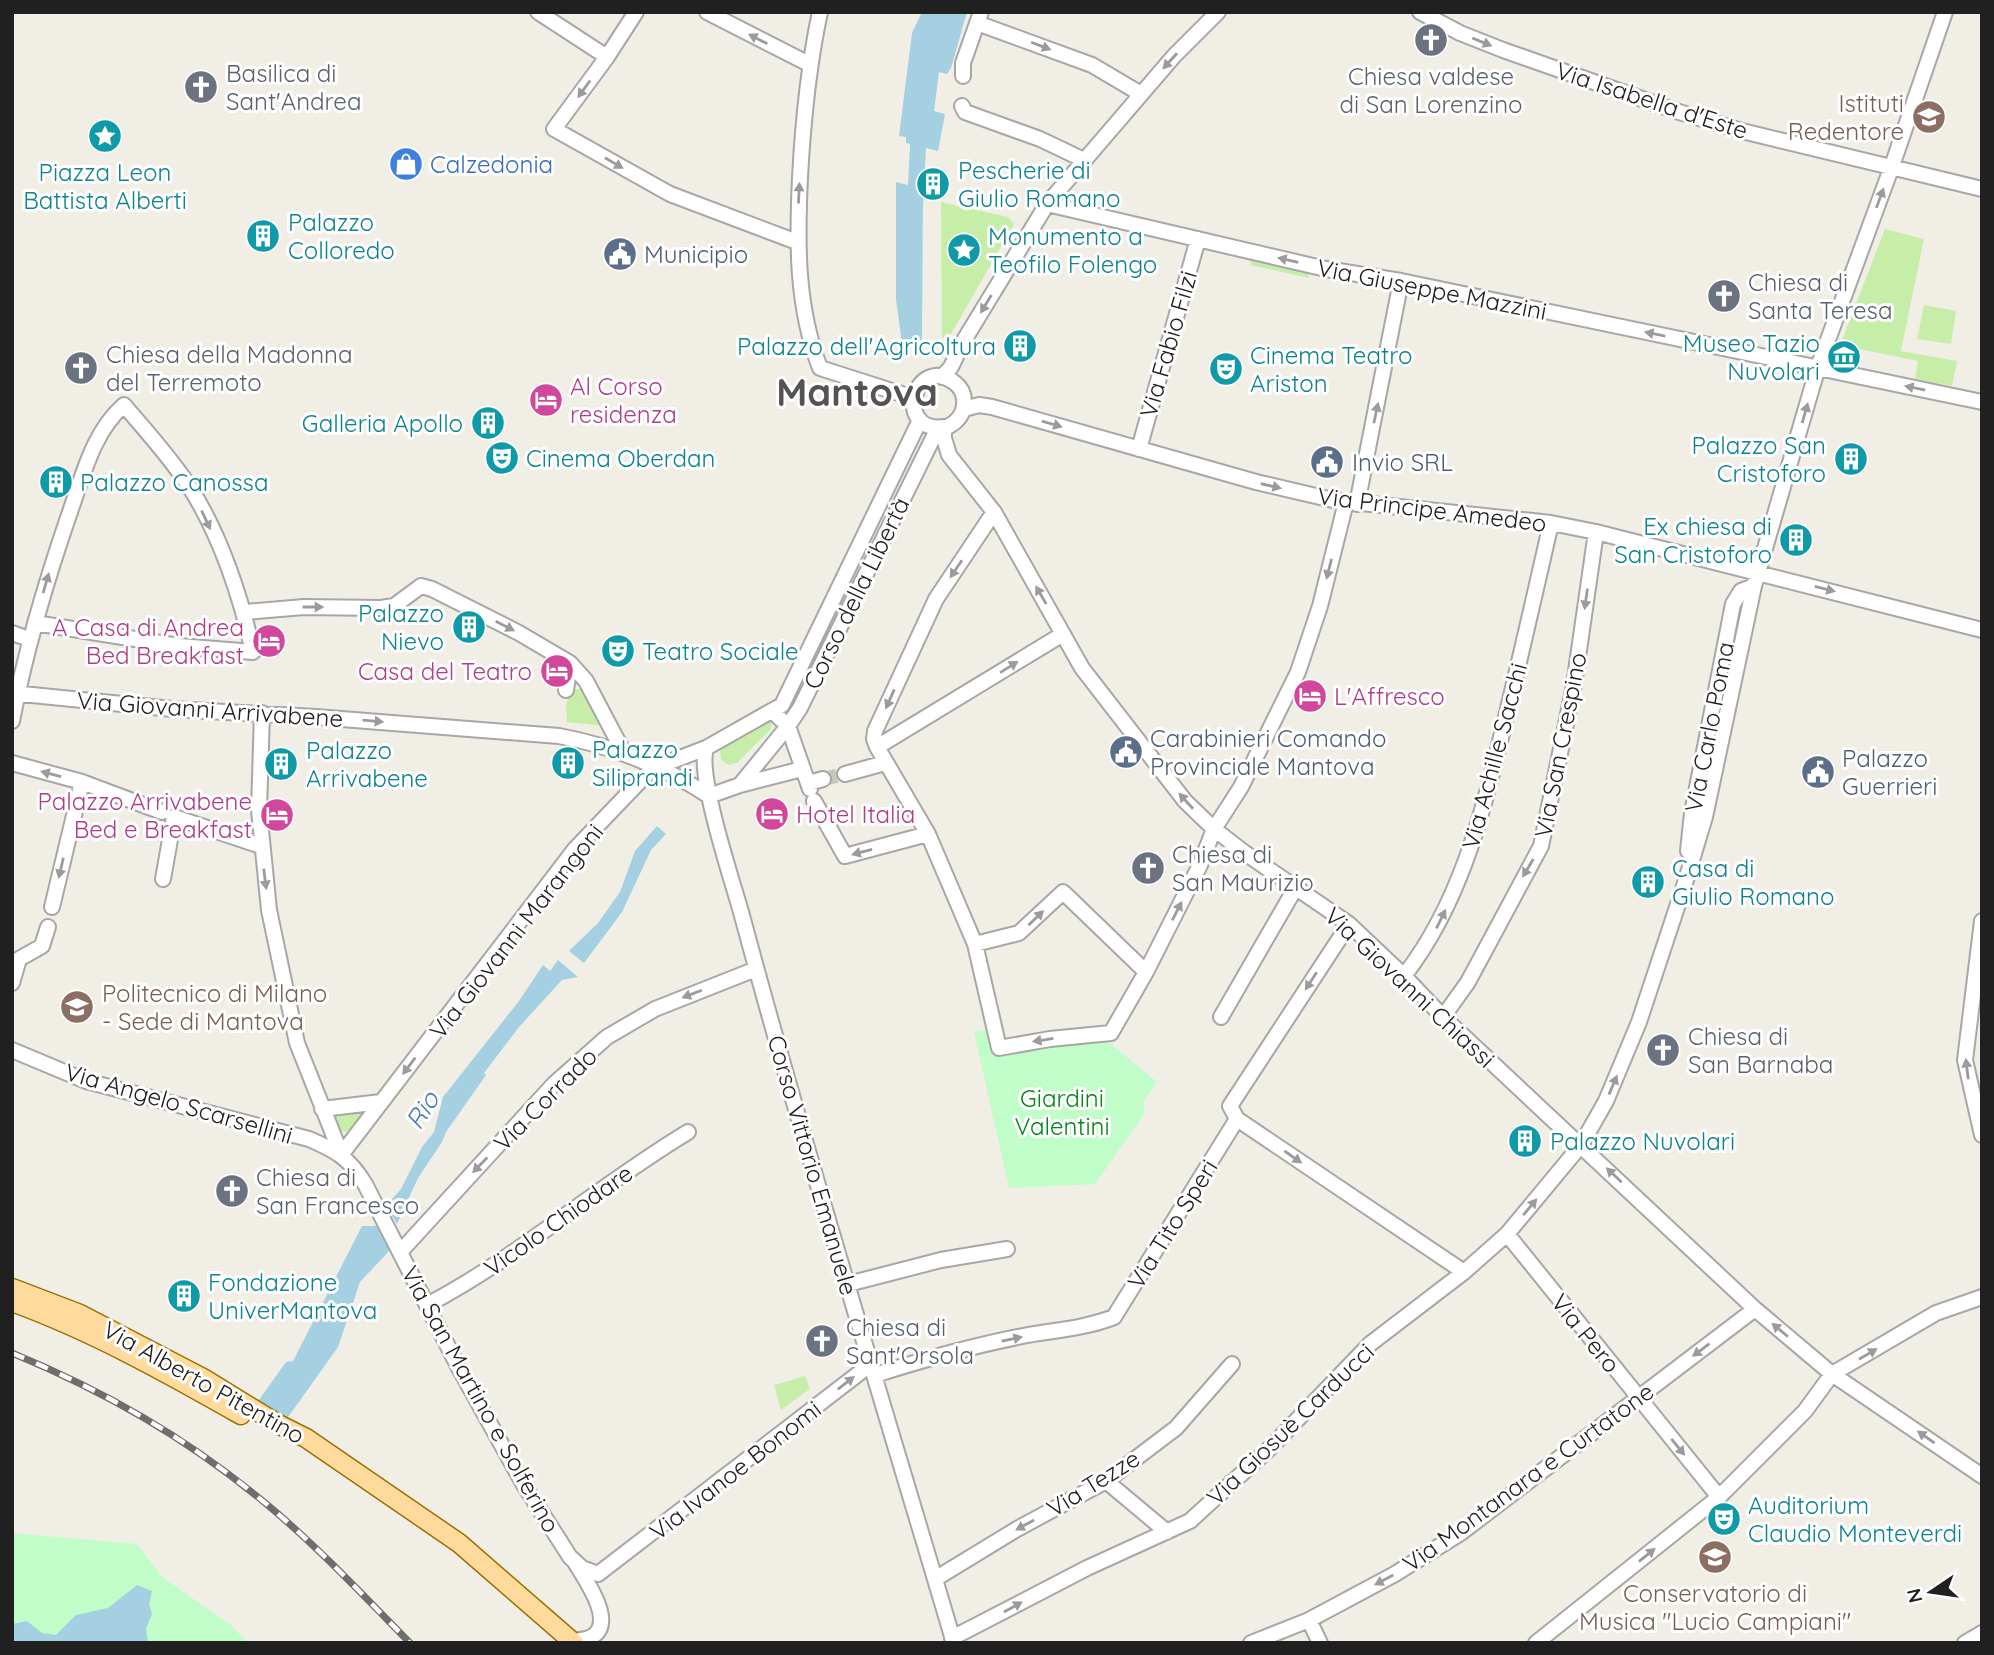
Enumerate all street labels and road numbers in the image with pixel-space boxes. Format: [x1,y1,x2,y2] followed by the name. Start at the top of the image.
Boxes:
[1552,55,1752,145] street label: Via Isabella d'Este
[1315,252,1549,326] street label: Via Giuseppe Mazzini
[1133,267,1203,421] street label: Via Fabio Filzi
[1316,480,1548,538] street label: Via Principe Amedeo
[797,492,915,694] street label: Corso della Libertà
[1678,639,1740,815] street label: Via Carlo Poma
[1527,650,1593,840] street label: Via San Crespino
[1455,660,1533,852] street label: Via Achille Sacchi
[76,685,344,733] street label: Via Giovanni Arrivabene
[423,817,609,1045] street label: Via Giovanni Marangoni
[1319,900,1501,1074] street label: Via Giovanni Chiassi
[762,1032,864,1298] street label: Corso Vittorio Emanuele
[487,1041,603,1157] street label: Via Corrado
[62,1056,296,1150] street label: Via Angelo Scarsellini
[1120,1154,1224,1294] street label: Via Tito Speri
[478,1158,638,1282] street label: Vicolo Chiodare
[395,1260,567,1538] street label: Via San Martino e Solferino
[1545,1287,1627,1379] street label: Via Pero
[98,1314,310,1450] street label: Via Alberto Pitentino
[1200,1336,1380,1512] street label: Via Giosuè Carducci
[1397,1376,1659,1578] street label: Via Montanara e Curtatone
[643,1394,827,1546] street label: Via Ivanoe Bonomi
[1041,1443,1145,1523] street label: Via Tezze

